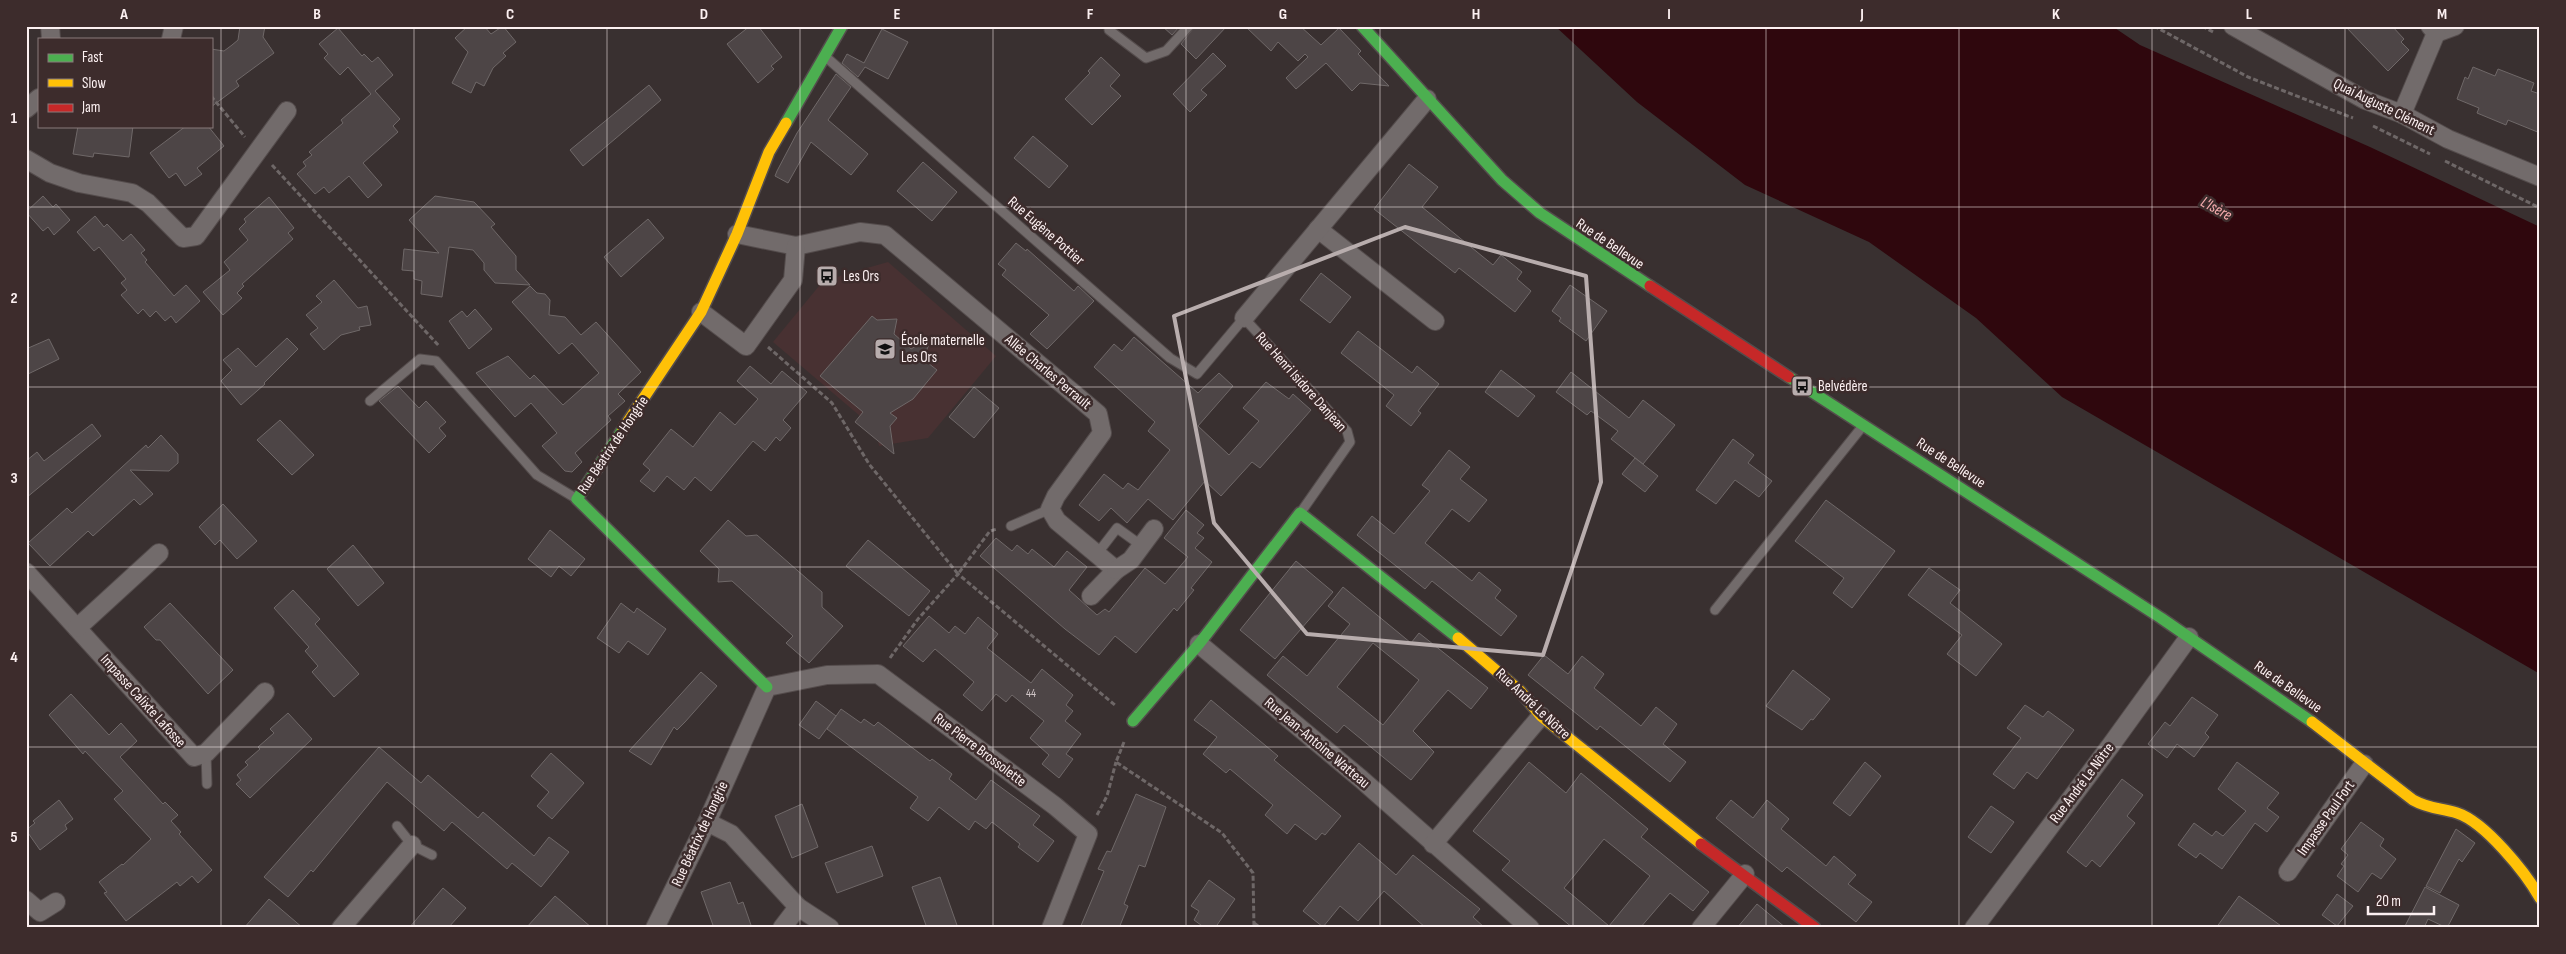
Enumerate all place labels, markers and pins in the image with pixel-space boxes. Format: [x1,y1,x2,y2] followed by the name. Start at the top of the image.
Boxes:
[815,264,839,288] bus stop icon: Les Ors
[843,267,879,286] place label: Les Ors
[901,331,985,367] place label: École maternelle Les Ors
[873,337,897,361] school or university icon: École maternelle Les Ors
[1790,374,1814,398] bus stop icon: Belvédère
[1818,377,1868,396] place label: Belvédère

